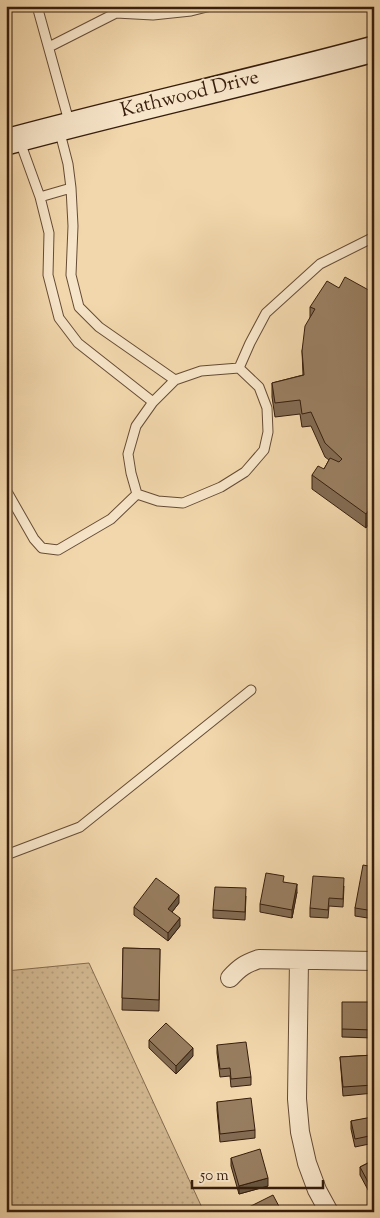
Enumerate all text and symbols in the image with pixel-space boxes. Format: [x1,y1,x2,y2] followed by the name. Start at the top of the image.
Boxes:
[118,64,262,126] street label: Kathwood Drive
[192,1158,324,1190] scale bar
[199,1166,229,1187] text: 50 m

